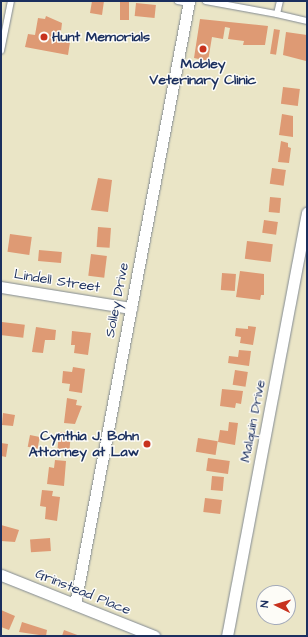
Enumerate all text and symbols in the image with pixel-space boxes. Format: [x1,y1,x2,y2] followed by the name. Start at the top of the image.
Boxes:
[52,29,150,45] place label: Hunt Memorials
[39,32,49,42] marker: Hunt Memorials
[198,44,208,54] marker: Mobley Veterinary Clinic
[150,56,256,88] place label: Mobley Veterinary Clinic
[102,261,132,339] street label: Solley Drive
[13,266,101,296] street label: Lindell Street
[237,378,269,464] street label: Malquin Drive
[29,428,139,460] place label: Cynthia J. Bohn Attorney at Law
[142,439,152,449] marker: Cynthia J. Bohn Attorney at Law
[33,565,133,619] street label: Grinstead Place
[256,585,296,625] north arrow
[257,600,272,608] text: N

